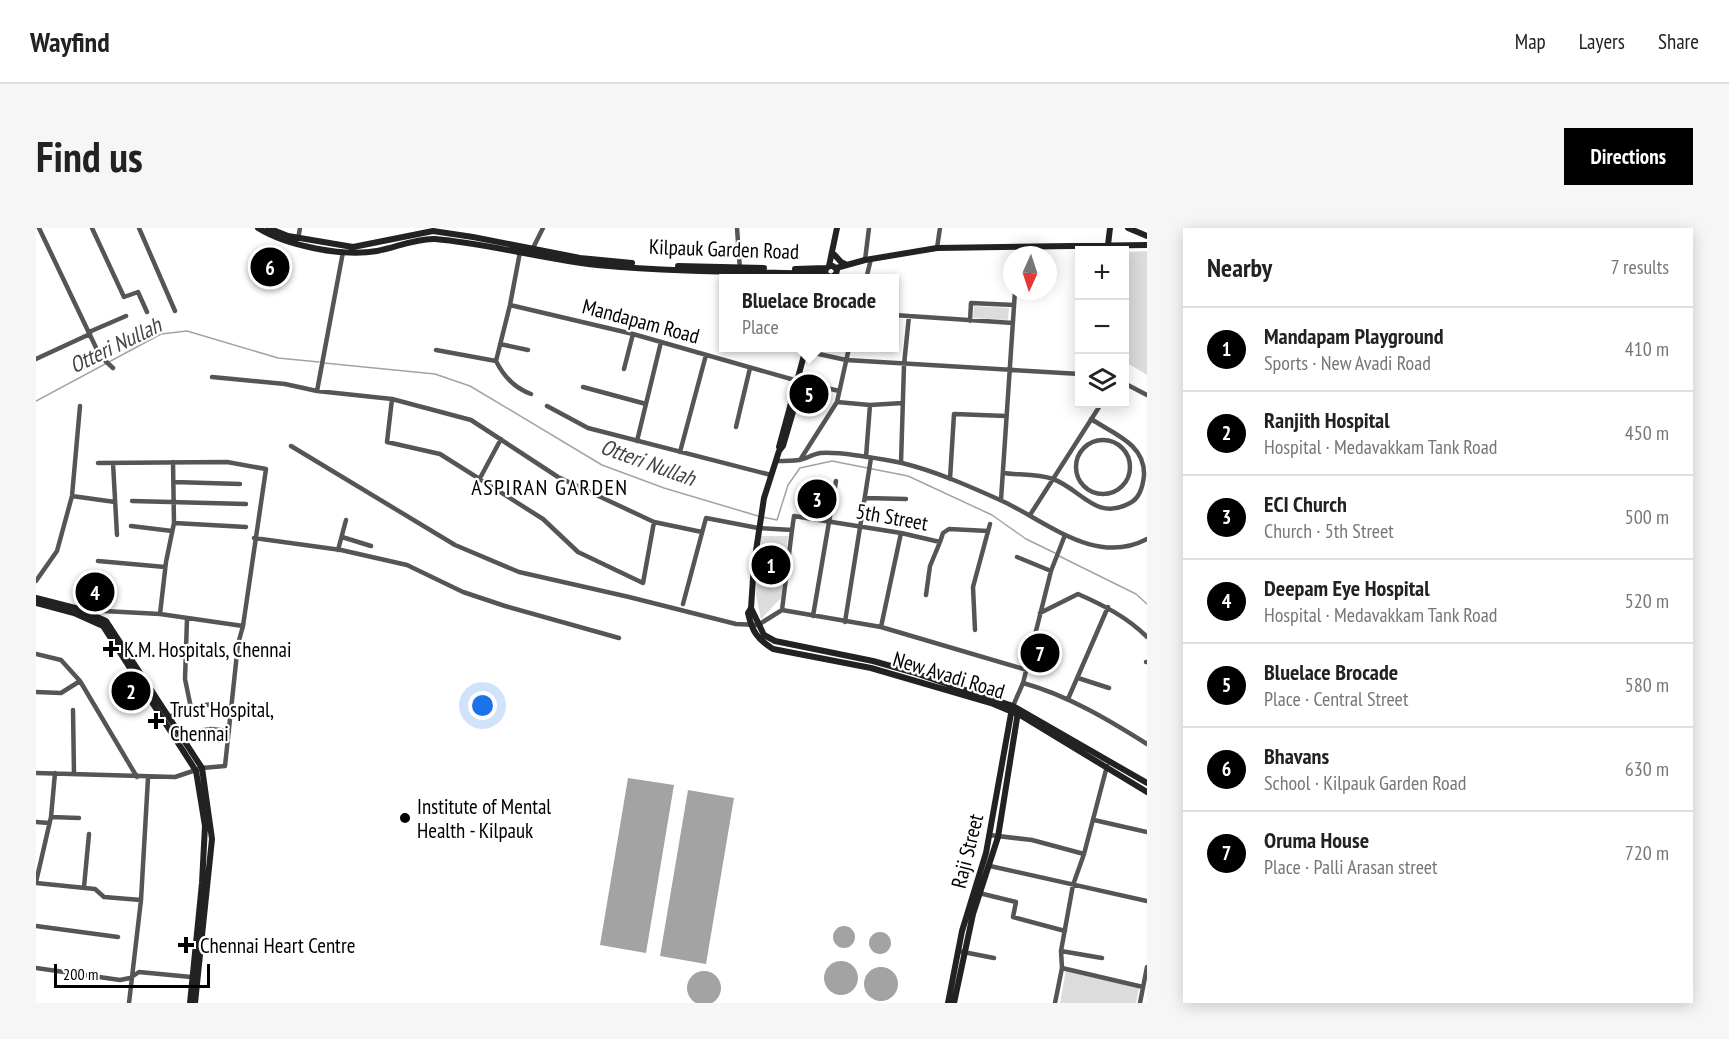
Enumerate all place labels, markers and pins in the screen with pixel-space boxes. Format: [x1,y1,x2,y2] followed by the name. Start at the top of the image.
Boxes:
[250,244,290,290] pin: 6
[790,372,828,416] pin: 5
[798,476,836,522] pin: 3
[752,542,790,588] pin: 1
[76,570,114,614] pin: 4
[1020,630,1060,676] pin: 7
[124,636,291,663] place label: K.M. Hospitals, Chennai
[102,640,120,658] marker: K.M. Hospitals, Chennai
[112,668,151,714] pin: 2
[170,696,274,747] place label: Trust Hospital, Chennai
[147,712,165,730] marker: Trust Hospital, Chennai
[417,793,551,844] place label: Institute of Mental Health - Kilpauk
[398,811,412,825] marker: Institute of Mental Health - Kilpauk
[200,932,355,959] place label: Chennai Heart Centre
[177,936,195,954] marker: Chennai Heart Centre

